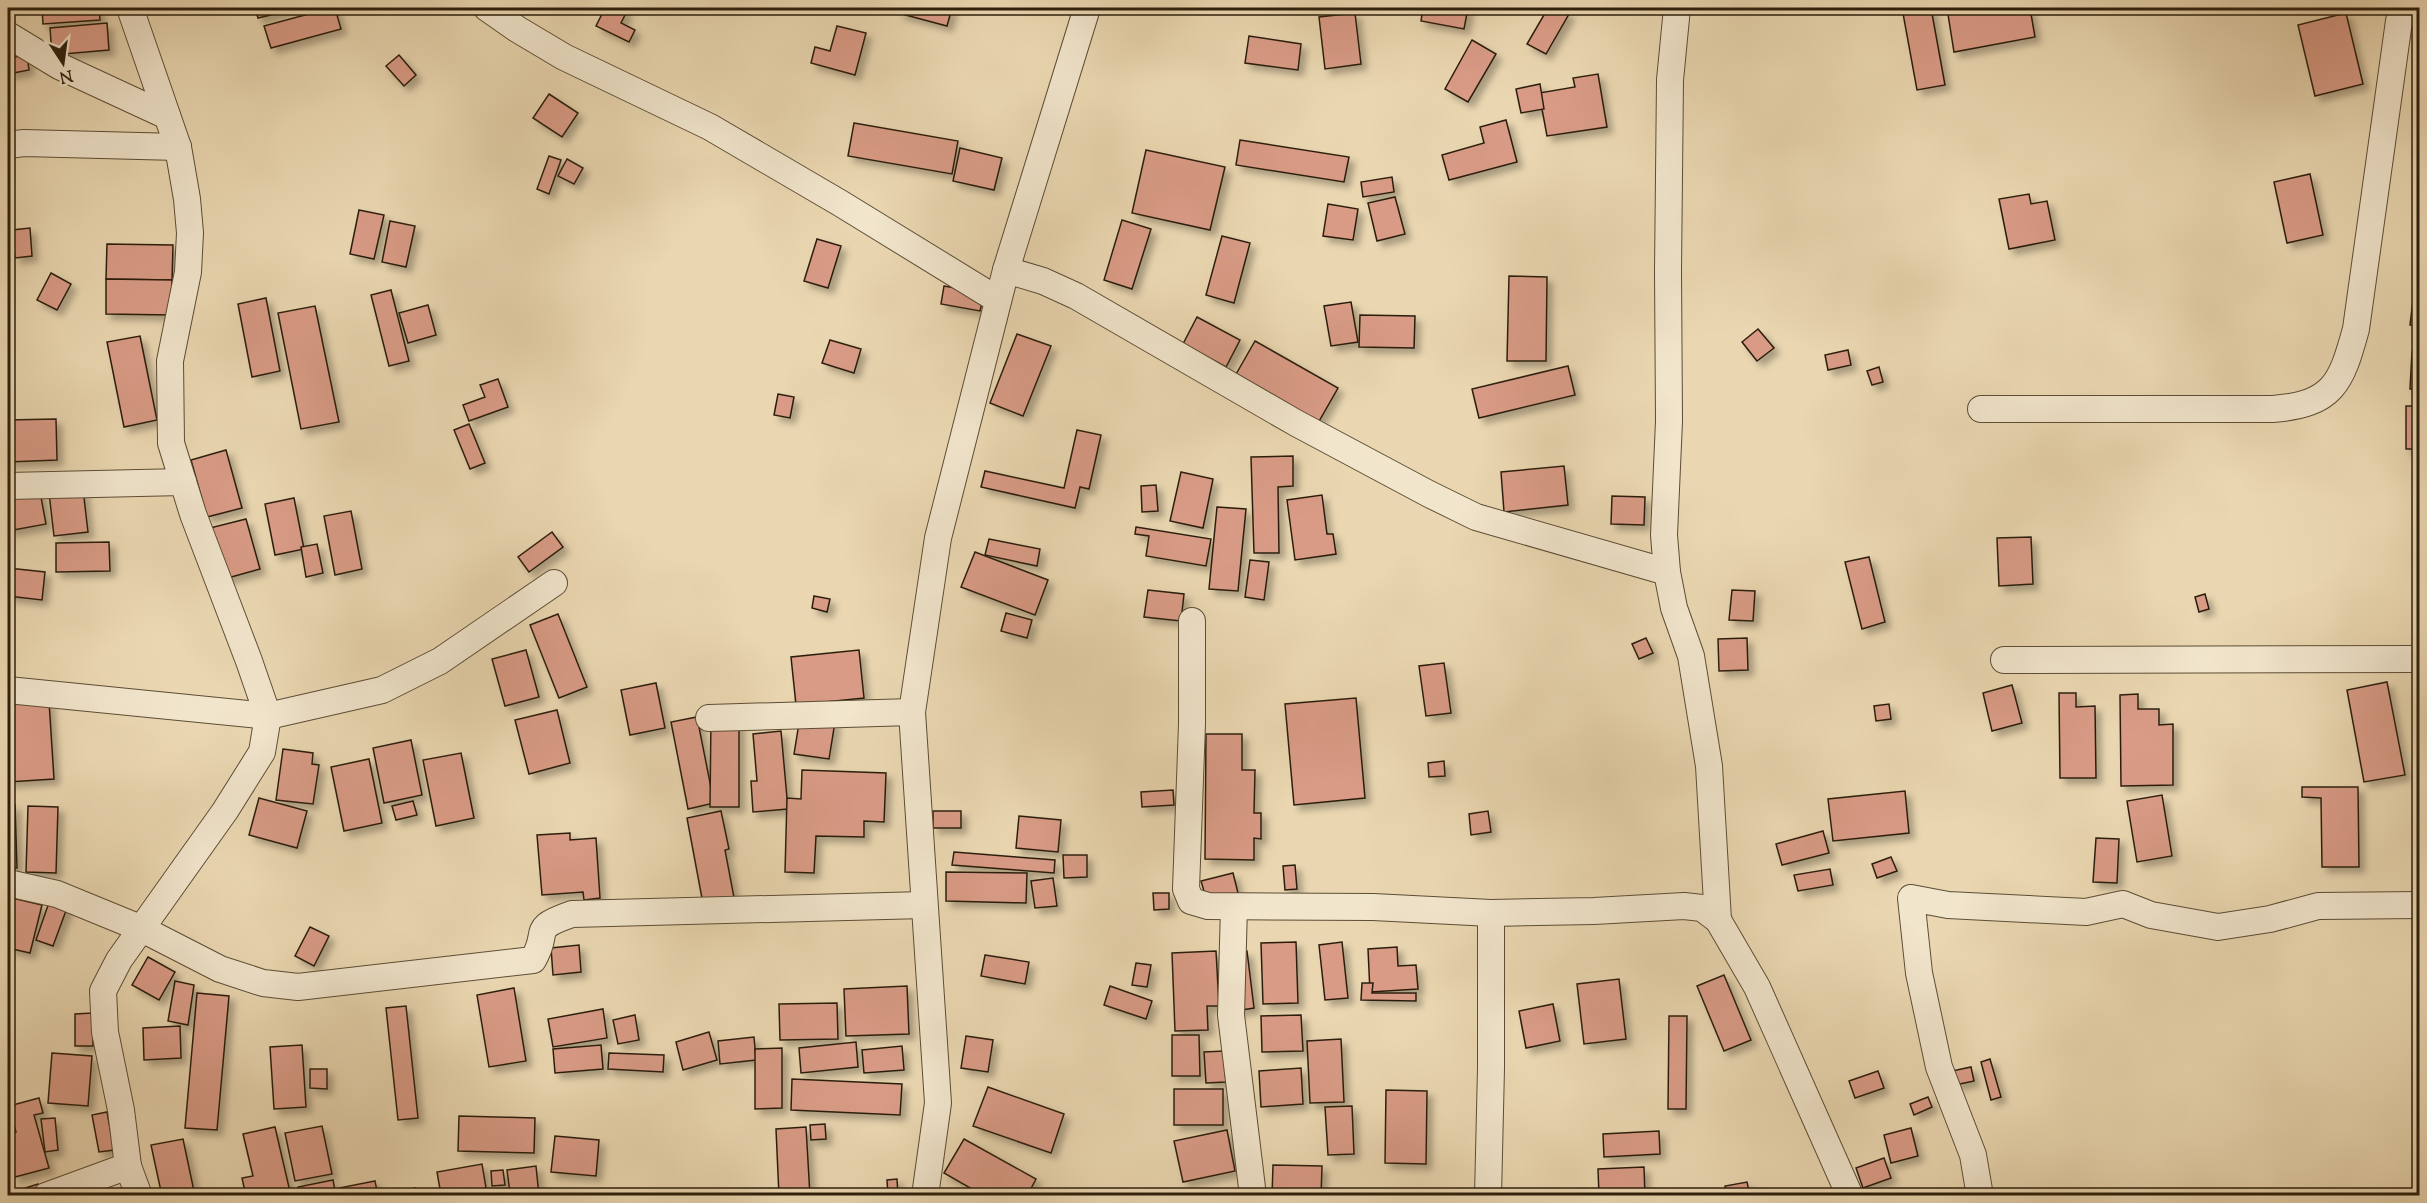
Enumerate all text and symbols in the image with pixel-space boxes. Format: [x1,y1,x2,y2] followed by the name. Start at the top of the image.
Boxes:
[33,33,93,93] north arrow
[57,63,75,88] text: N

